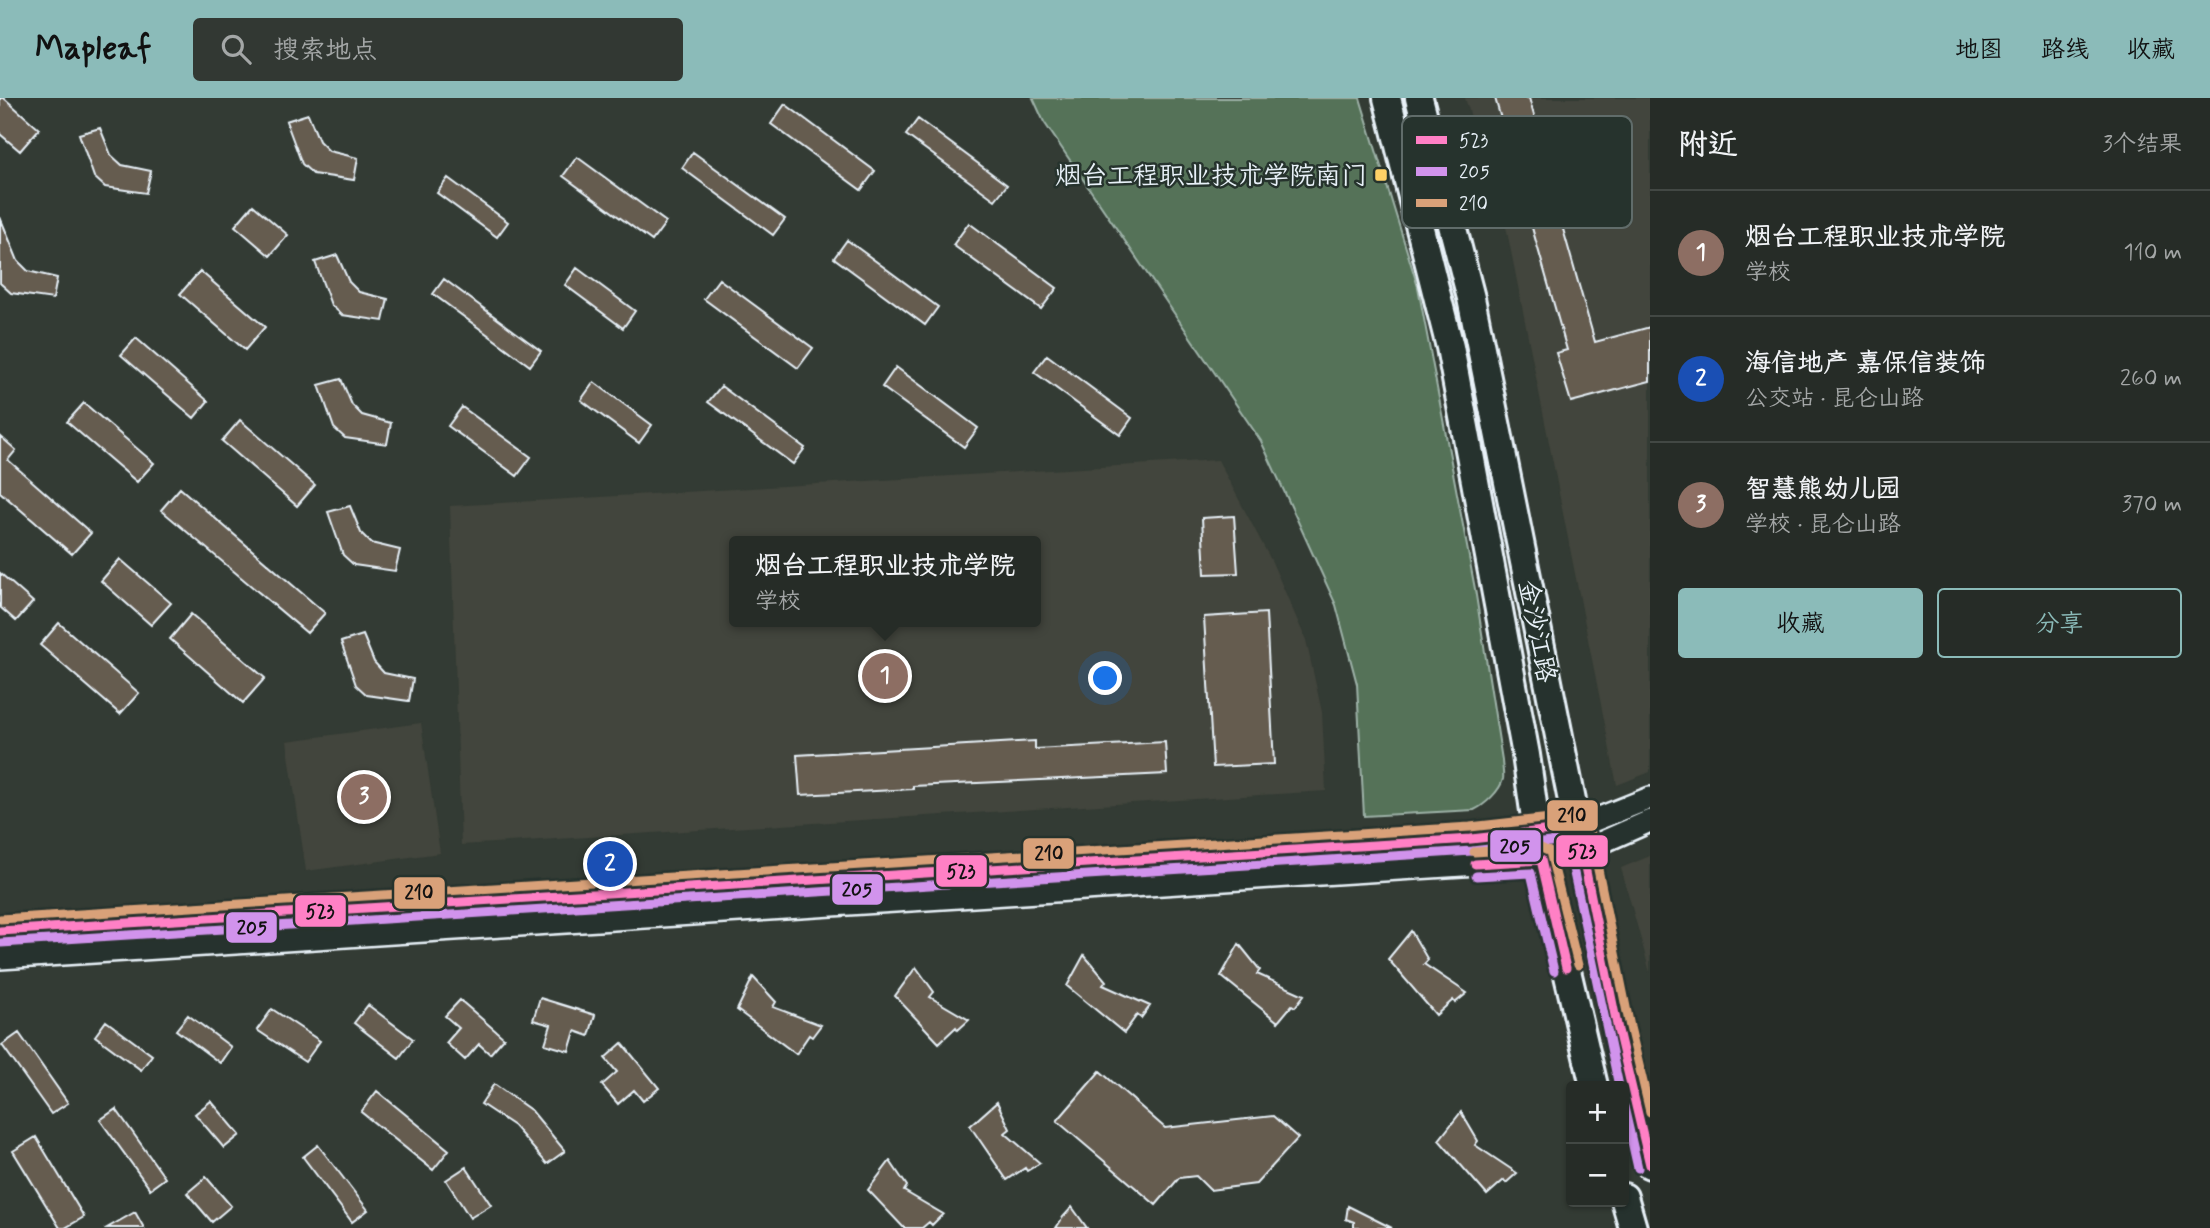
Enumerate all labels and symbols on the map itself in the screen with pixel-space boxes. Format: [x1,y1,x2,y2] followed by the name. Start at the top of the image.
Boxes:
[1402,116,1632,228] legend
[1459,129,1488,154] text: 523
[1055,160,1367,194] place label: 烟台工程职业技术学院南门
[1459,160,1490,185] text: 205
[1373,167,1389,183] marker: 烟台工程职业技术学院南门
[1459,192,1488,217] text: 210
[1509,577,1563,686] street label: 金沙江路
[862,650,908,702] pin: 1
[1088,661,1122,695] your location
[341,771,387,823] pin: 3
[1546,799,1599,832] line badge: 210
[1558,804,1586,829] text: 210
[1489,829,1542,863] line badge: 205
[1555,834,1609,868] line badge: 523
[1500,835,1531,860] text: 205
[1022,837,1075,870] line badge: 210
[587,838,633,890] pin: 2
[1567,840,1597,865] text: 523
[1035,842,1063,867] text: 210
[935,854,988,888] line badge: 523
[946,860,976,885] text: 523
[831,873,884,906] line badge: 205
[393,876,446,910] line badge: 210
[842,878,873,903] text: 205
[405,881,433,906] text: 210
[294,894,347,928] line badge: 523
[305,900,335,925] text: 523
[225,911,278,944] line badge: 205
[237,916,268,941] text: 205

